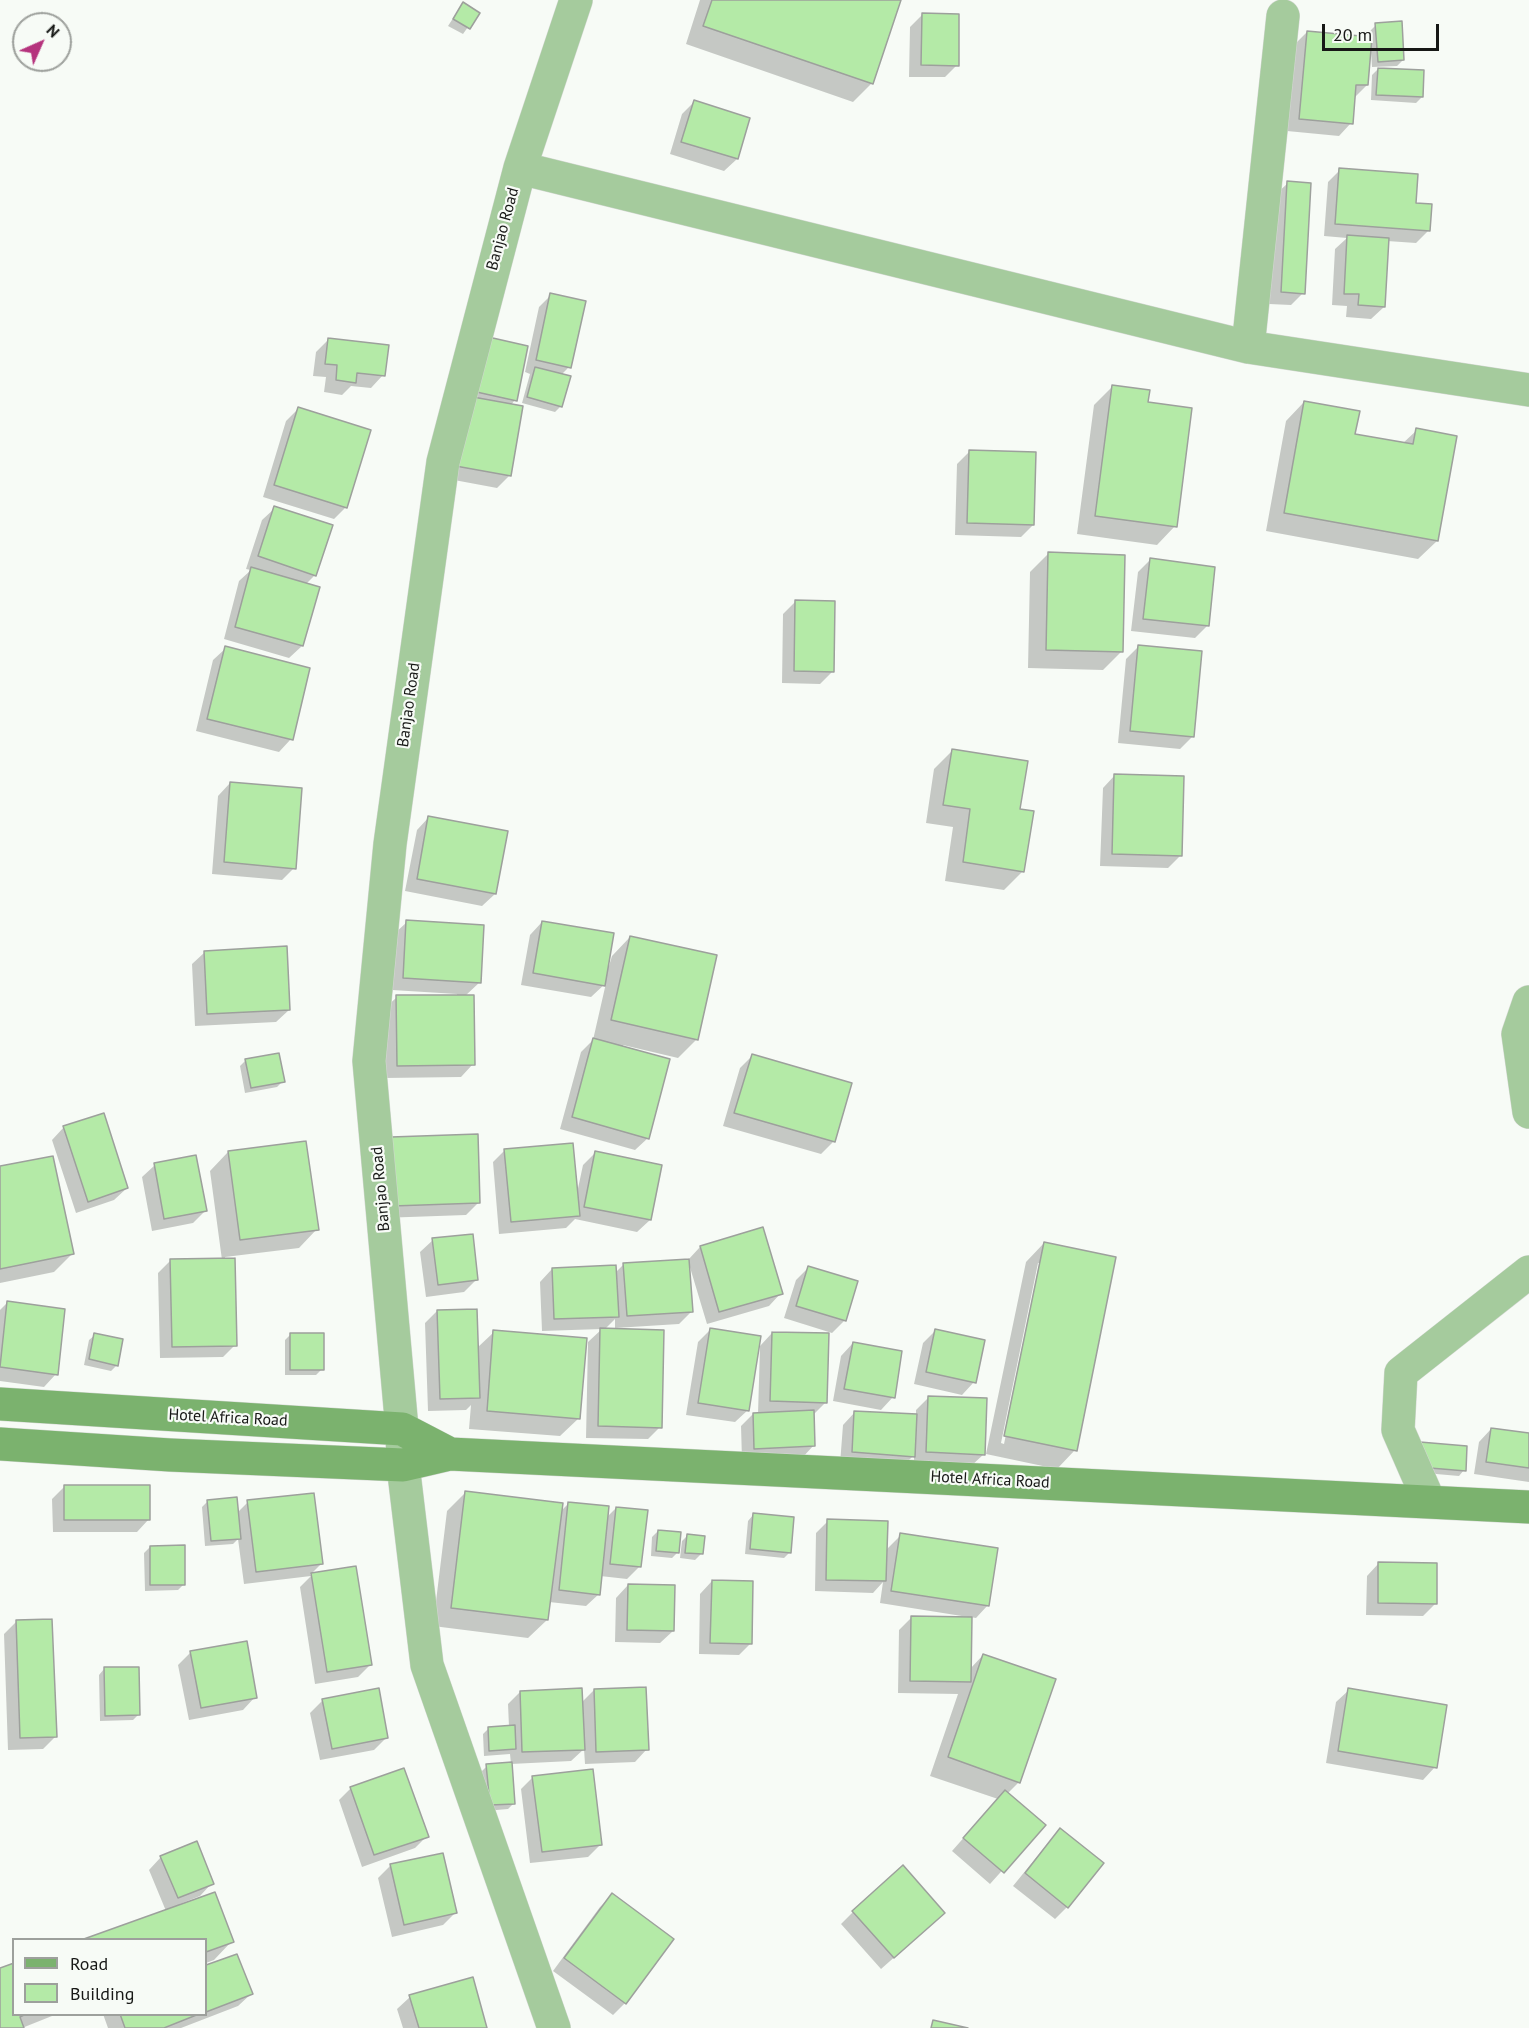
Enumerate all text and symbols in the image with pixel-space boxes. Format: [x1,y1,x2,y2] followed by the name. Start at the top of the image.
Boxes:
[12,12,72,72] north arrow
[1325,12,1442,50] scale bar
[43,20,64,41] text: N
[1333,23,1372,46] text: 20 m
[483,185,523,273] street label: Banjao Road
[394,662,424,748] street label: Banjao Road
[368,1146,394,1232] street label: Banjao Road
[168,1405,288,1431] street label: Hotel Africa Road
[930,1467,1050,1493] street label: Hotel Africa Road
[12,1938,207,2016] legend
[70,1952,108,1975] text: Road
[70,1982,134,2005] text: Building

